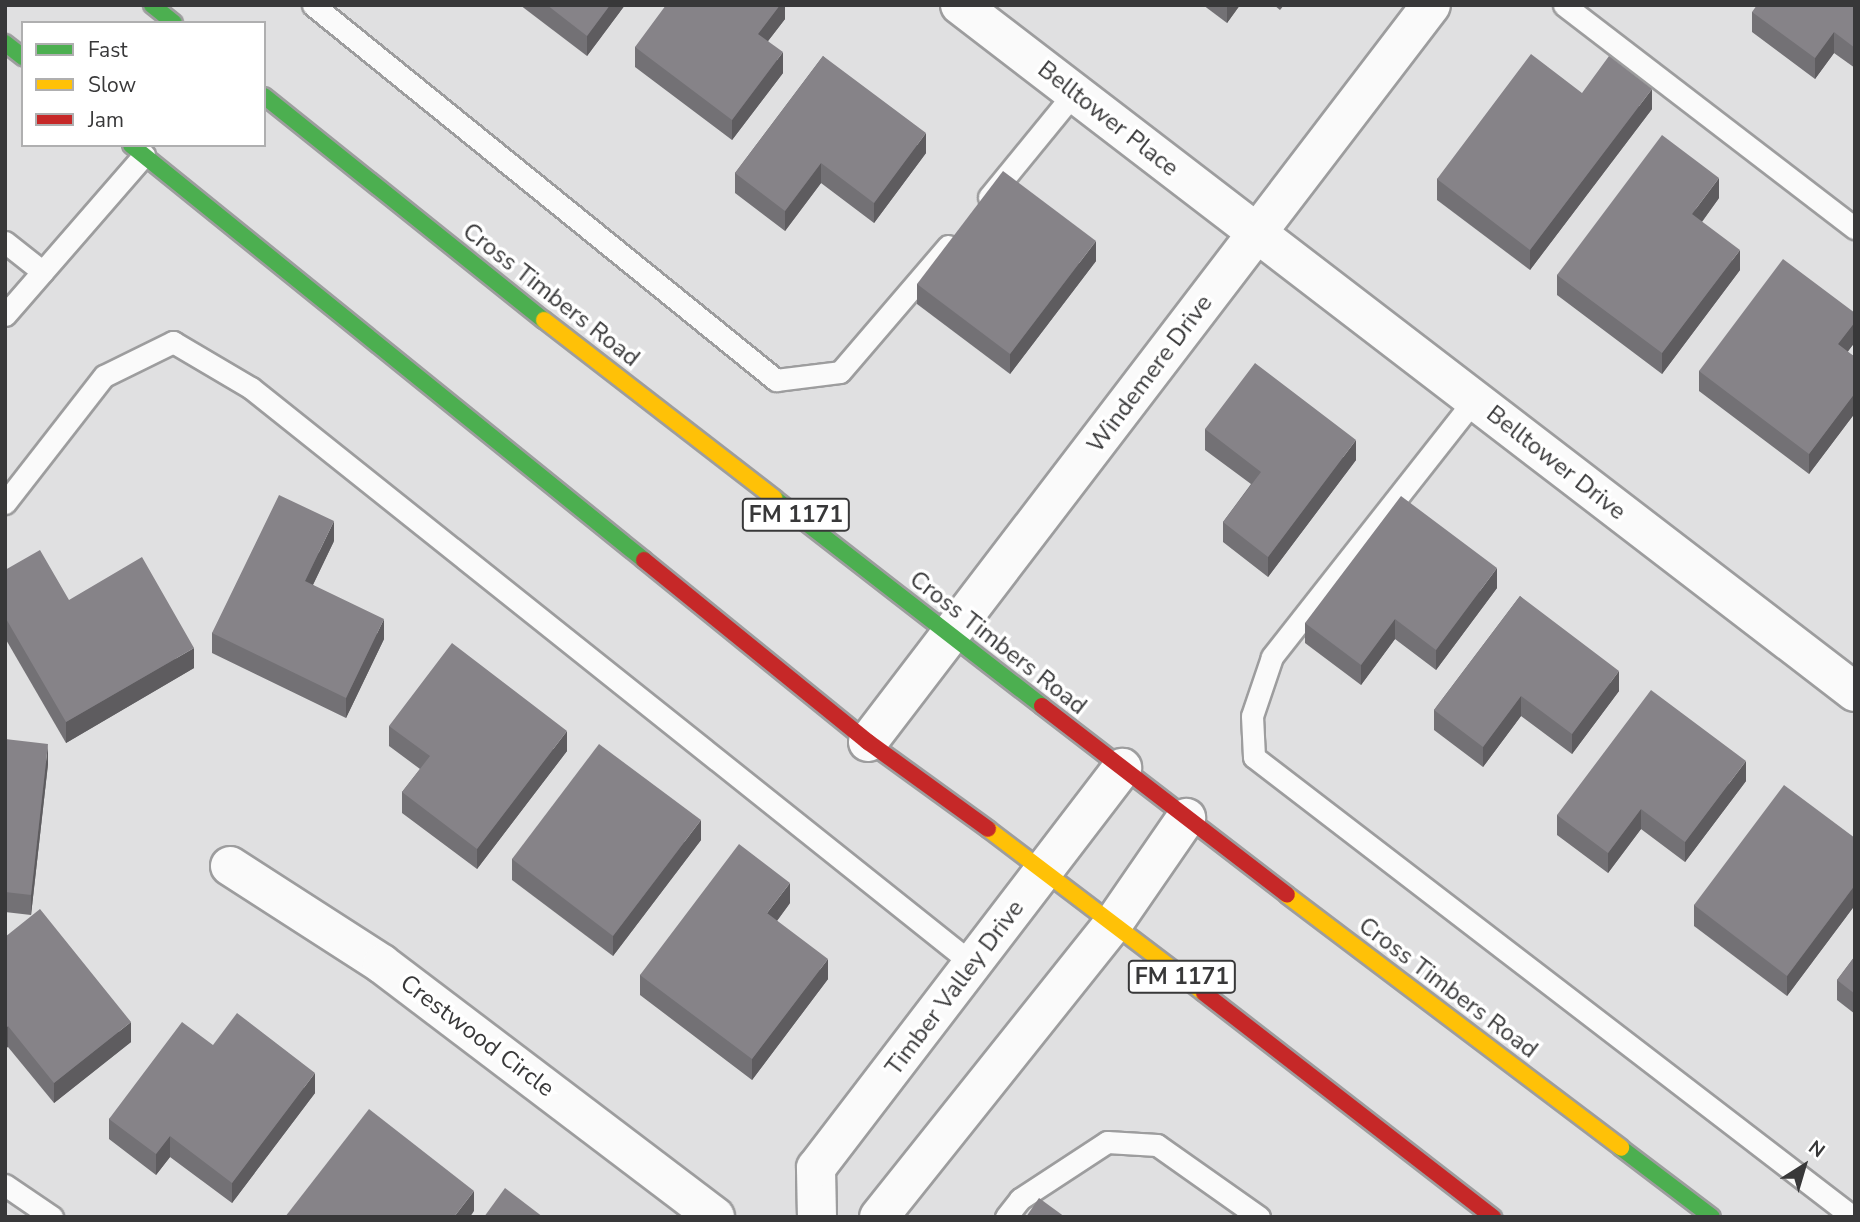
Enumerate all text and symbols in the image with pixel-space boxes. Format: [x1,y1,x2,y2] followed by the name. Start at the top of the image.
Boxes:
[21,21,266,147] legend
[88,36,128,64] text: Fast
[1032,55,1184,183] street label: Belltower Place
[88,71,136,99] text: Slow
[88,106,124,134] text: Jam
[457,217,645,373] street label: Cross Timbers Road
[1081,289,1219,459] street label: Windemere Drive
[1481,400,1631,526] street label: Belltower Drive
[742,495,850,534] road number: FM 1171
[904,565,1092,721] street label: Cross Timbers Road
[880,895,1030,1081] street label: Timber Valley Drive
[1353,911,1543,1065] street label: Cross Timbers Road
[1128,958,1236,996] road number: FM 1171
[394,969,560,1103] street label: Crestwood Circle
[1769,1131,1839,1201] north arrow
[1803,1135,1830,1164] text: N

